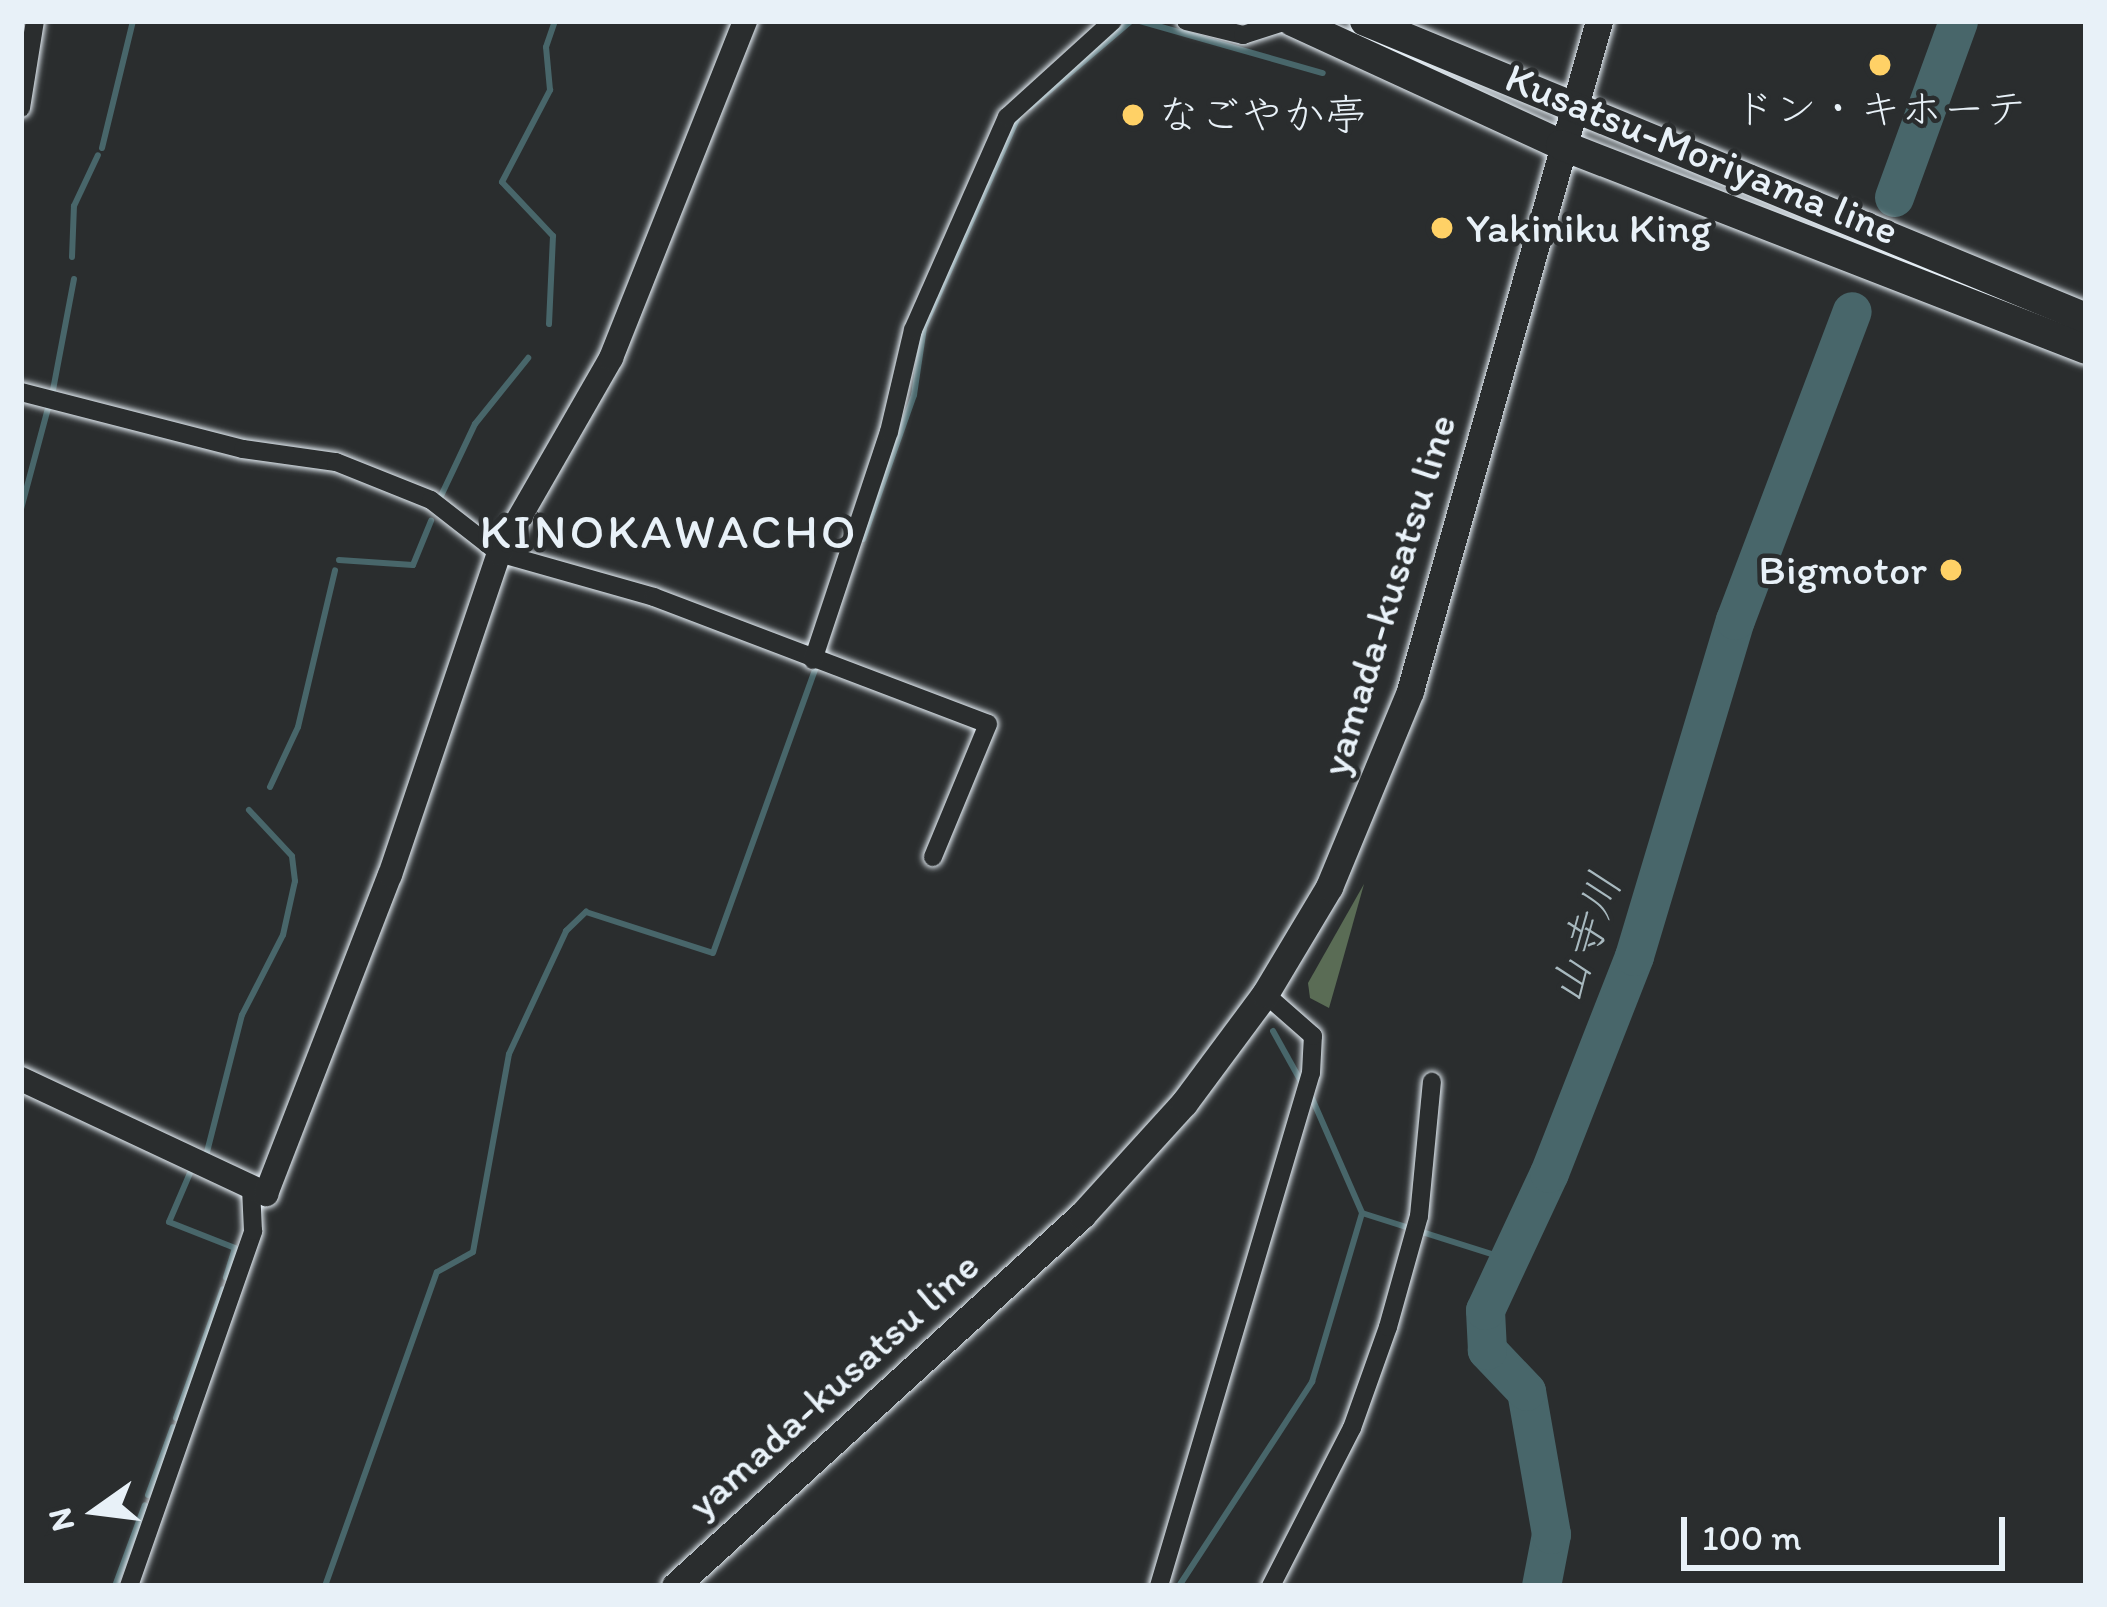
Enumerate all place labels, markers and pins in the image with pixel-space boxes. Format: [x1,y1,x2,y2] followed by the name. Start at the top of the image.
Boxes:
[1867,52,1893,78] marker: ドン・キホーテ
[1733,84,2027,134] place label: ドン・キホーテ
[1157,90,1367,140] place label: なごやか亭
[1120,102,1146,128] marker: なごやか亭
[1466,203,1711,253] place label: Yakiniku King
[1429,215,1455,241] marker: Yakiniku King
[1759,545,1927,595] place label: Bigmotor
[1938,557,1964,583] marker: Bigmotor

